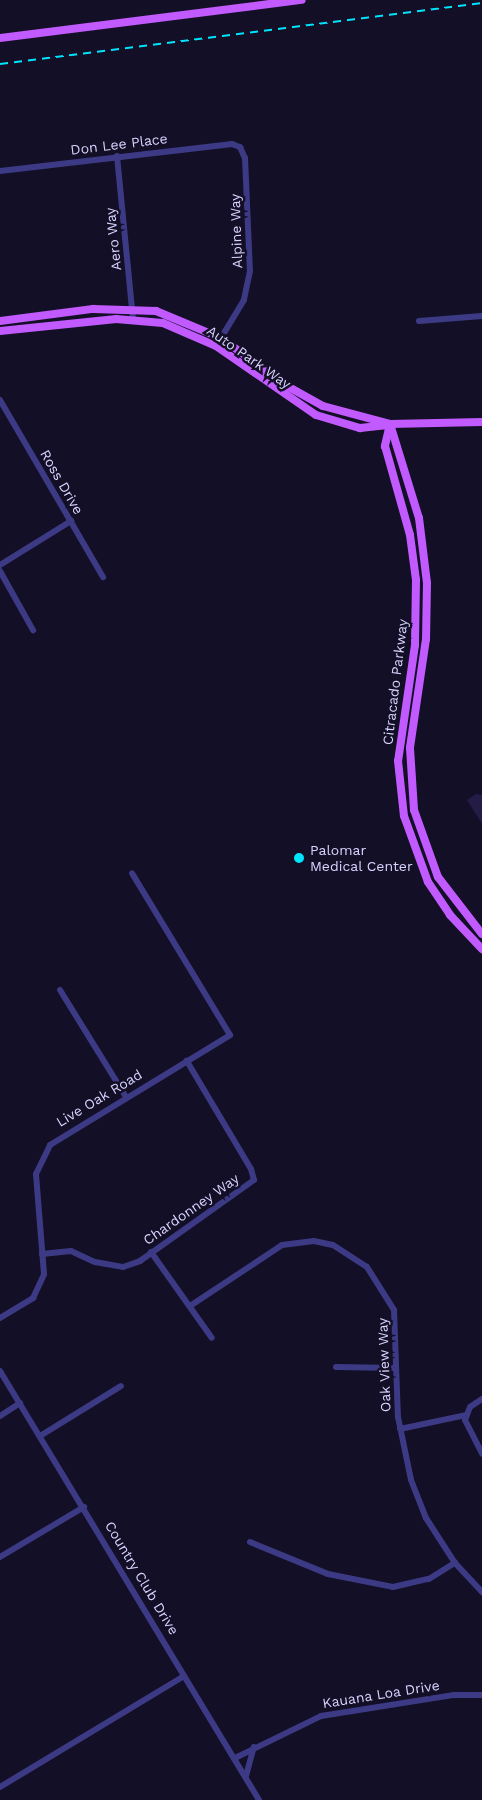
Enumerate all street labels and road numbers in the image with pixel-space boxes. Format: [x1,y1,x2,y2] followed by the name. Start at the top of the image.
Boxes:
[69,130,169,158] street label: Don Lee Place
[226,193,246,269] street label: Alpine Way
[101,207,125,271] street label: Aero Way
[204,322,294,392] street label: Auto Park Way
[37,447,87,517] street label: Ross Drive
[379,618,411,746] street label: Citracado Parkway
[53,1066,145,1130] street label: Live Oak Road
[140,1170,242,1248] street label: Chardonney Way
[374,1317,394,1413] street label: Oak View Way
[101,1518,183,1638] street label: Country Club Drive
[321,1676,441,1712] street label: Kauana Loa Drive

